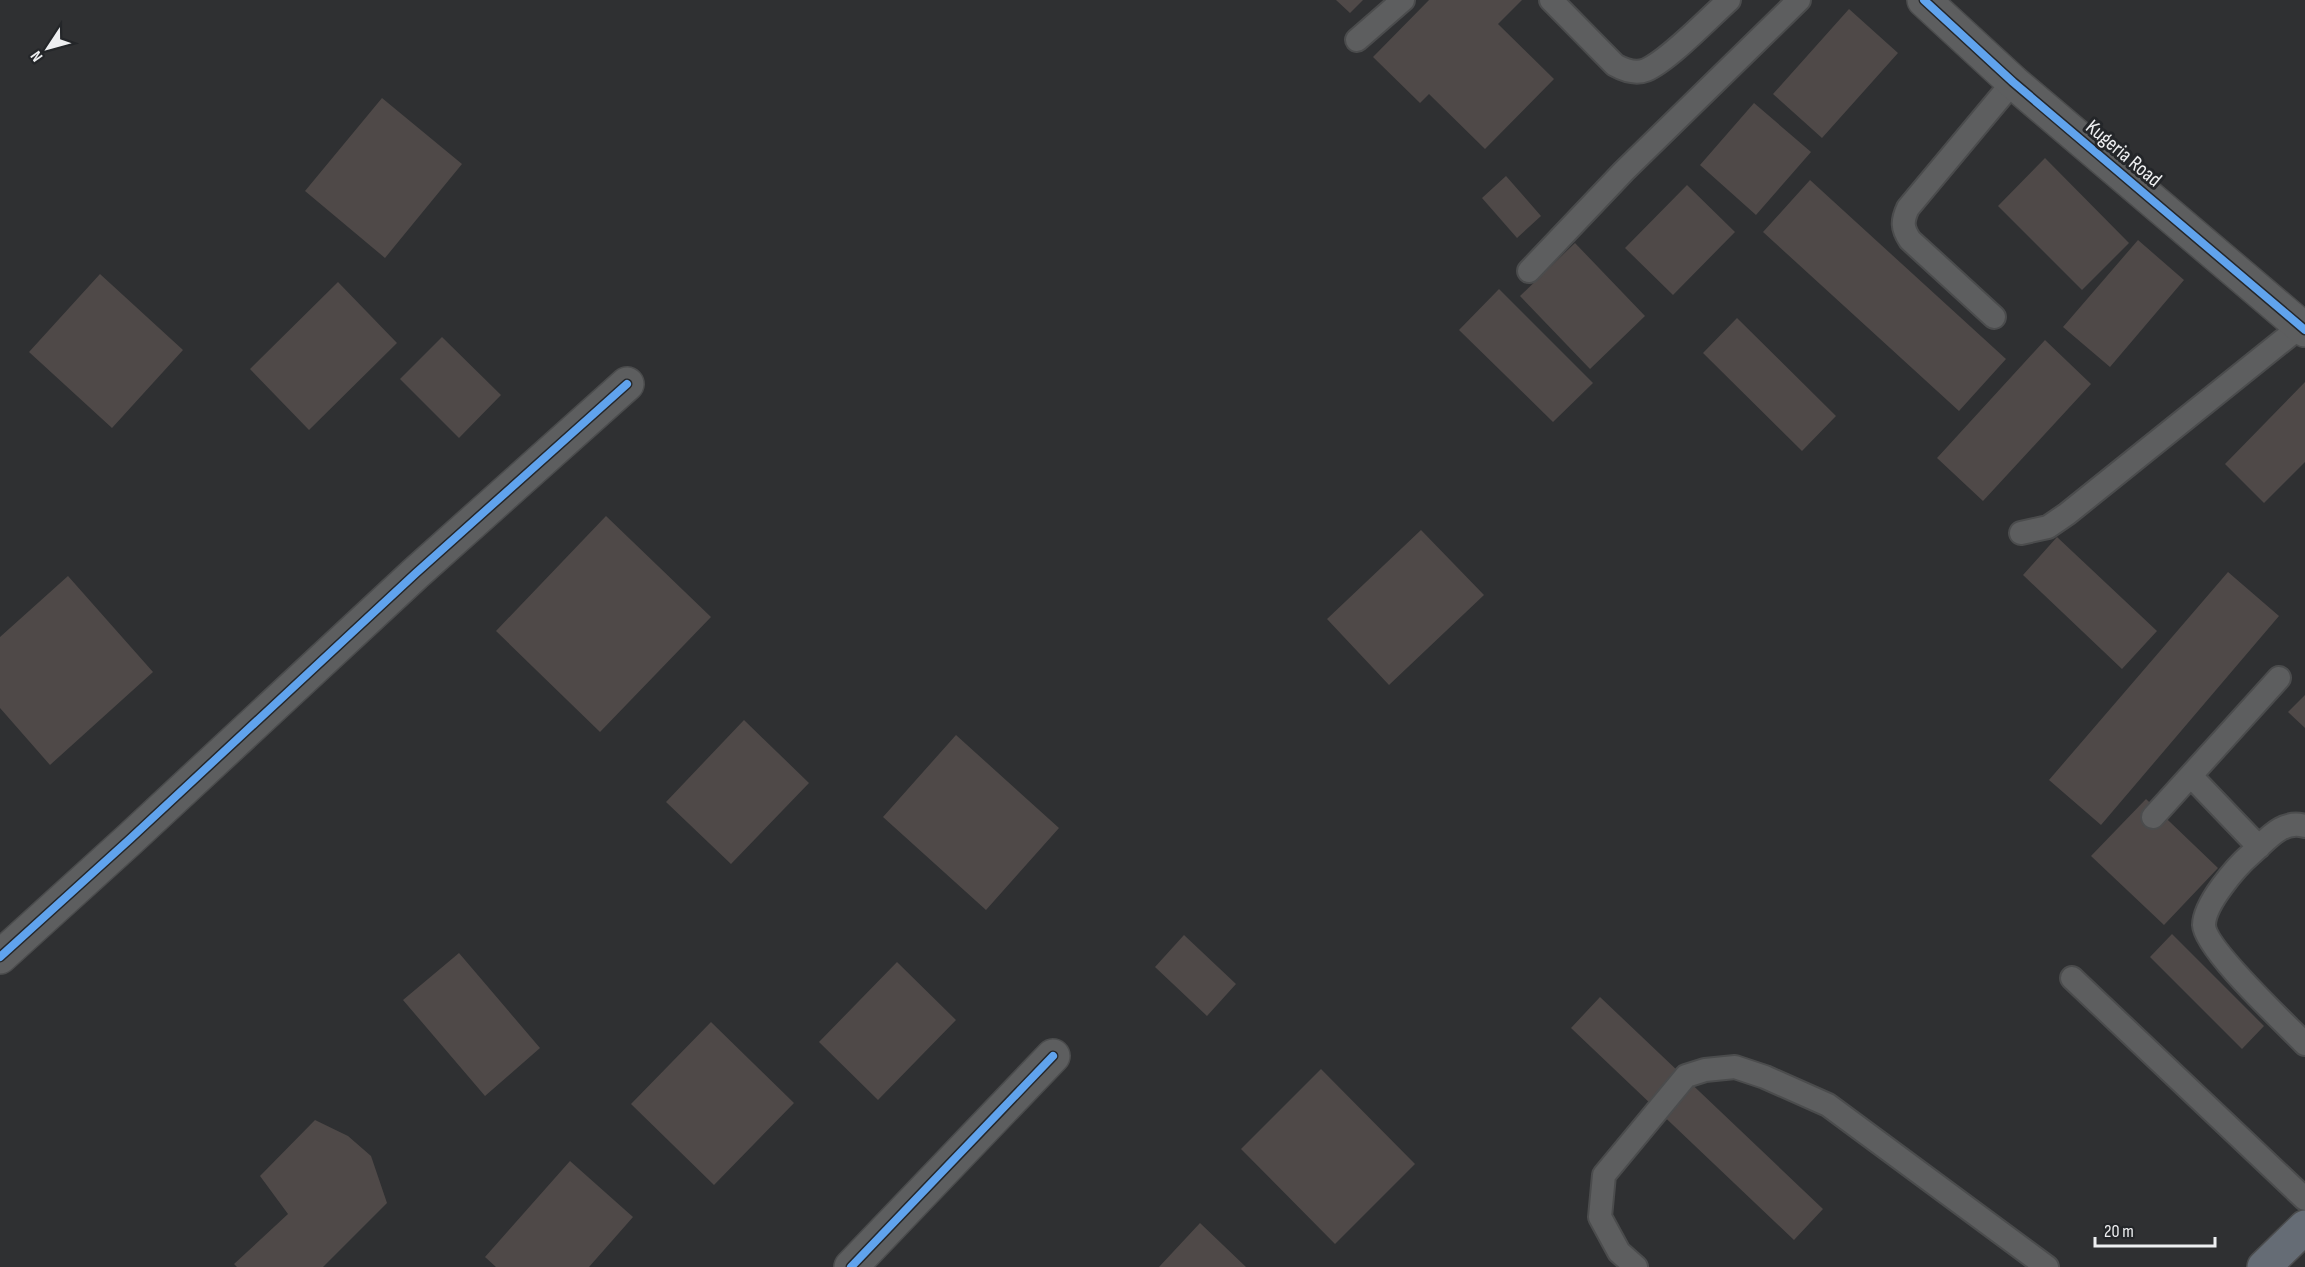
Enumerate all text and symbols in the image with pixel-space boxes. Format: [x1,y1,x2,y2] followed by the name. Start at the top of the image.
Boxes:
[18,18,78,78] north arrow
[27,47,47,65] text: N
[2081,115,2167,192] street label: Kugeria Road
[2095,1210,2215,1248] scale bar
[2104,1221,2134,1242] text: 20 m

